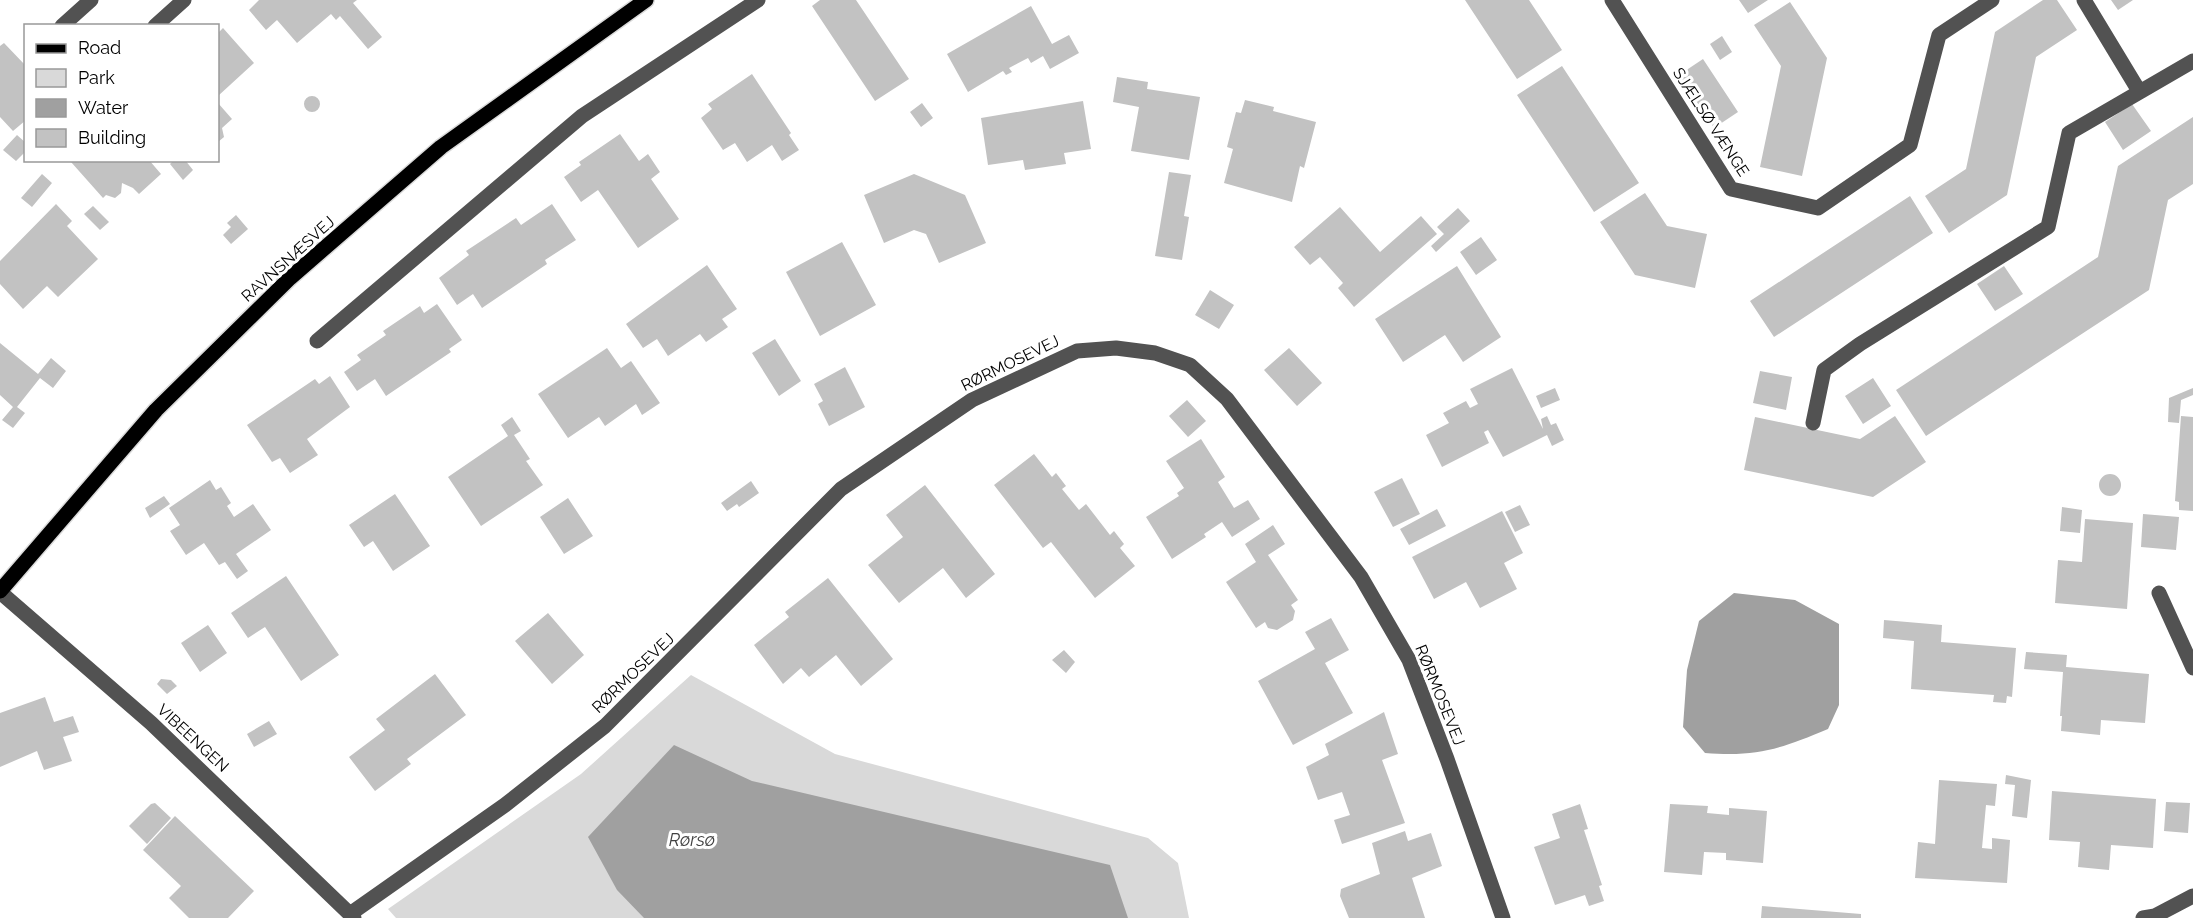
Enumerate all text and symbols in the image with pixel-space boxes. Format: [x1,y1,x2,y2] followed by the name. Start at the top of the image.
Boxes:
[24,24,219,162] legend
[78,37,121,58] text: Road
[1669,64,1753,180] street label: SJÆLSØ VÆNGE
[78,67,115,88] text: Park
[78,97,129,118] text: Water
[78,127,146,148] text: Building
[238,212,338,306] street label: RAVNSNÆSVEJ
[958,331,1062,395] street label: RØRMOSEVEJ
[588,629,678,717] street label: RØRMOSEVEJ
[1411,642,1469,748] street label: RØRMOSEVEJ
[153,700,233,776] street label: VIBEENGEN
[669,829,715,850] water label: Rørsø

